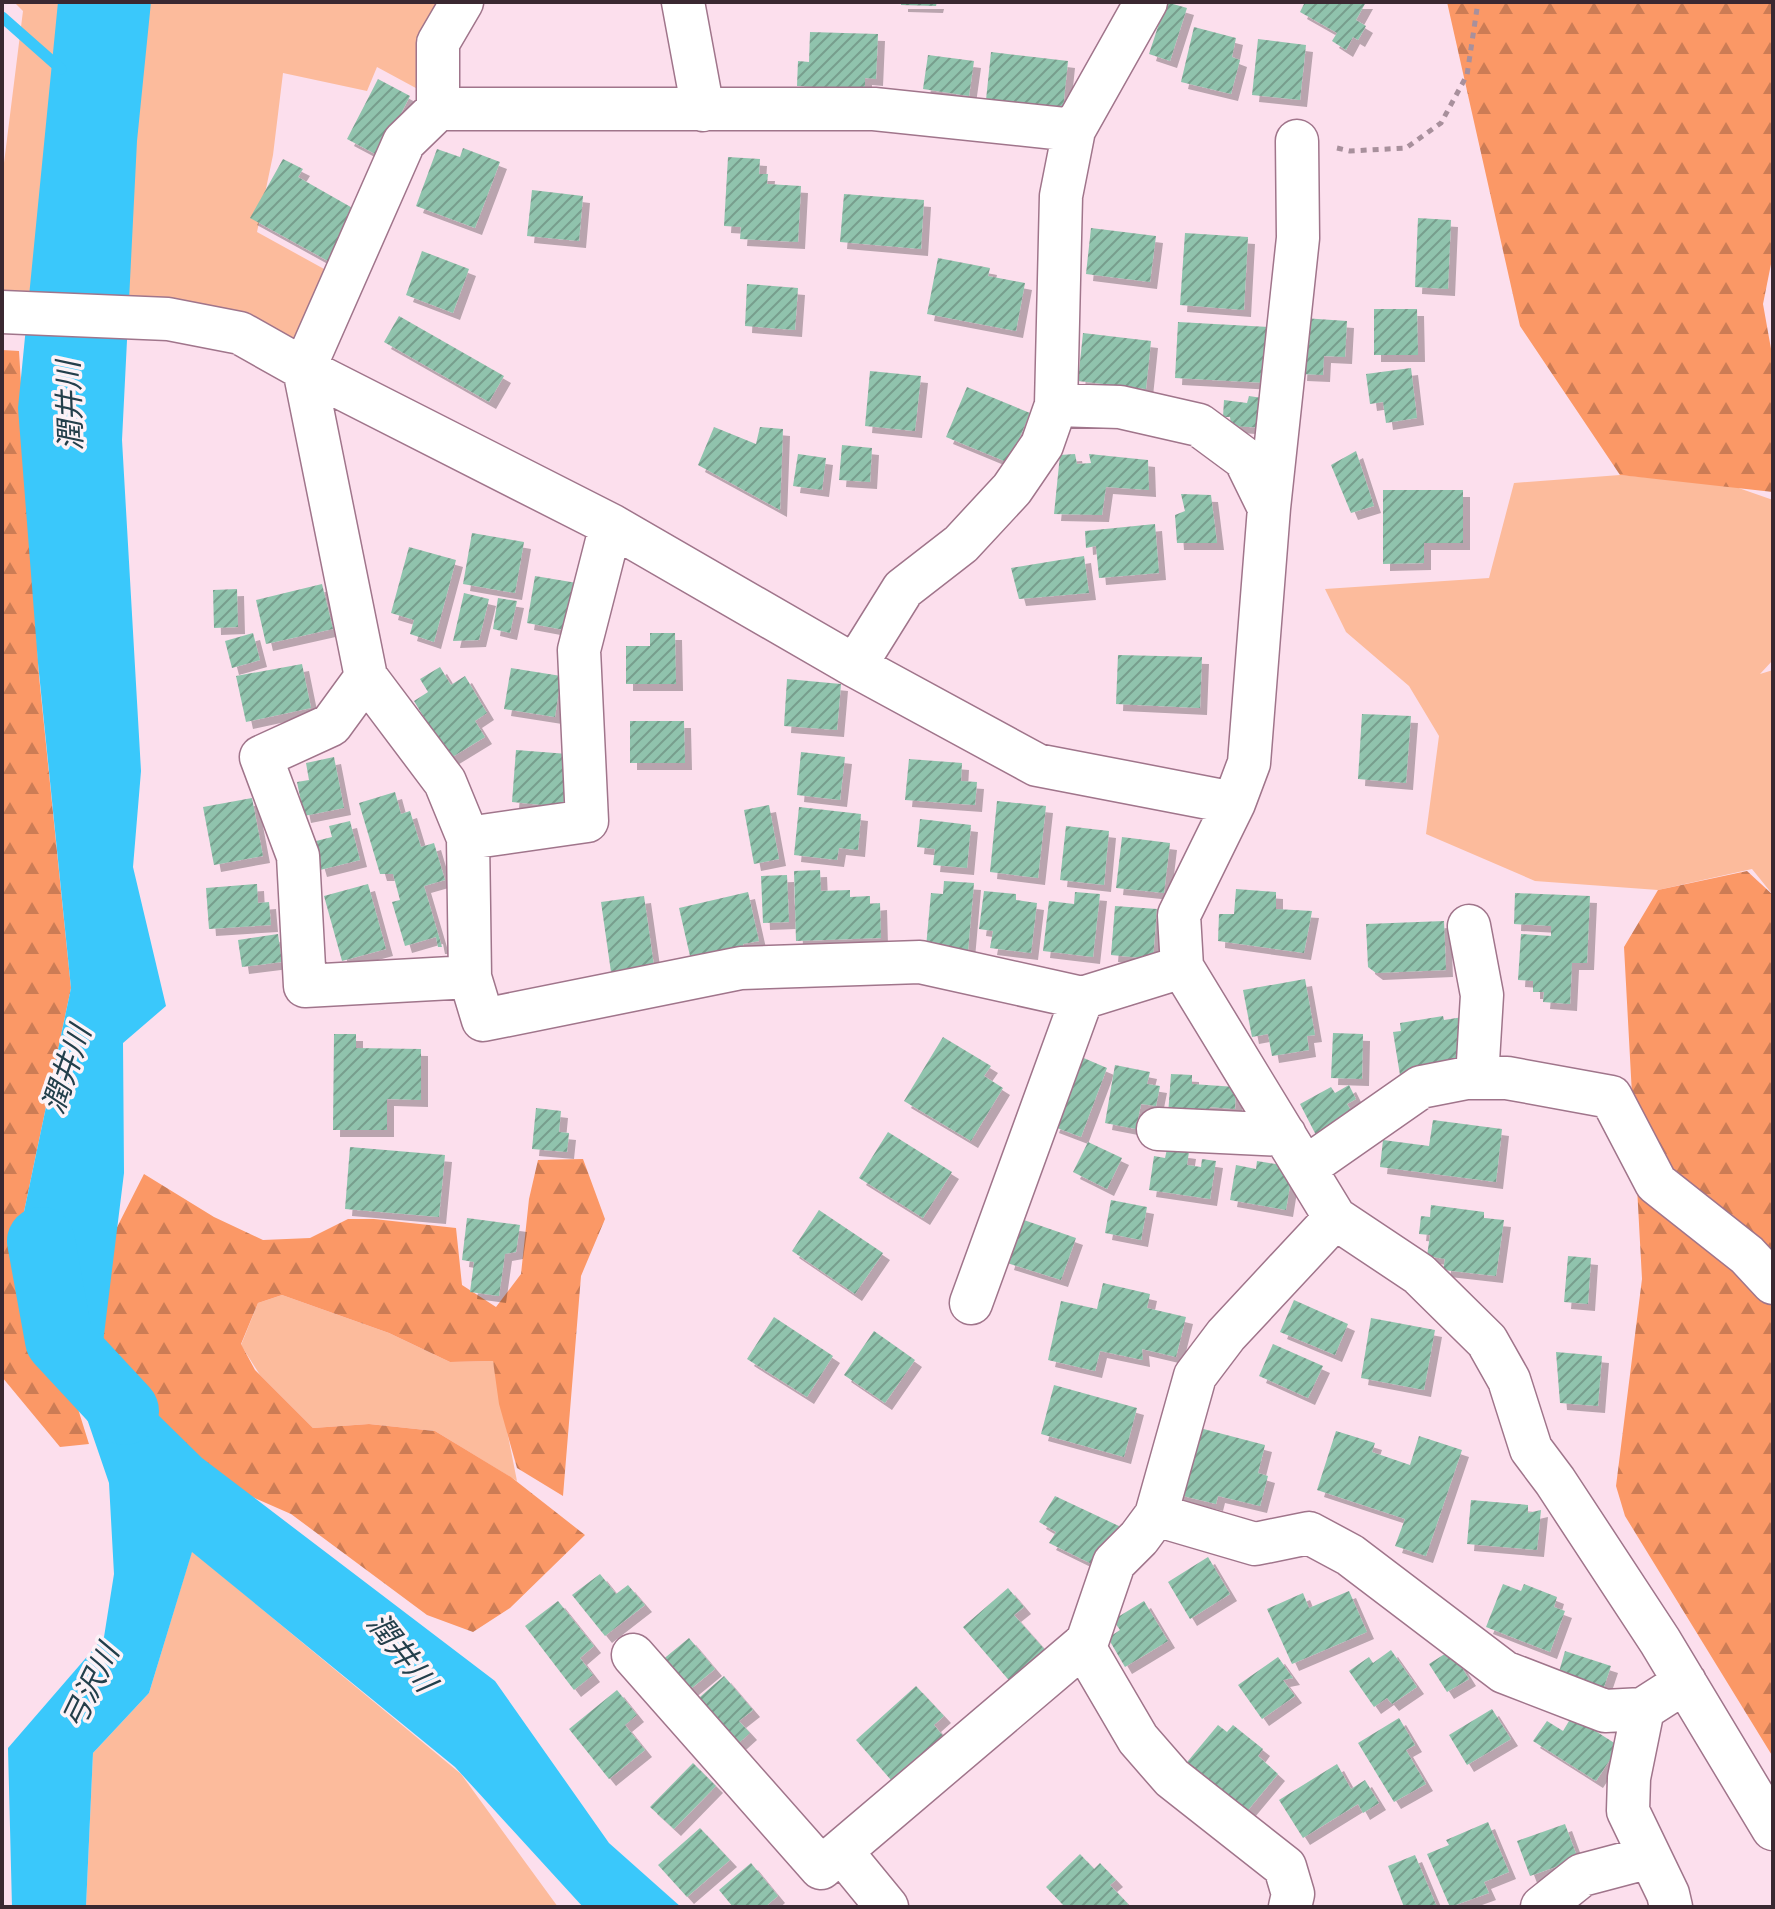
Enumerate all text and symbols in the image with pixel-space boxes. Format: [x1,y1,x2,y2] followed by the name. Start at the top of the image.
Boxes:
[48,357,88,452] water label: 潤井川
[33,1018,98,1117] water label: 潤井川
[361,1604,447,1700] water label: 潤井川
[53,1635,126,1734] water label: 弓沢川

